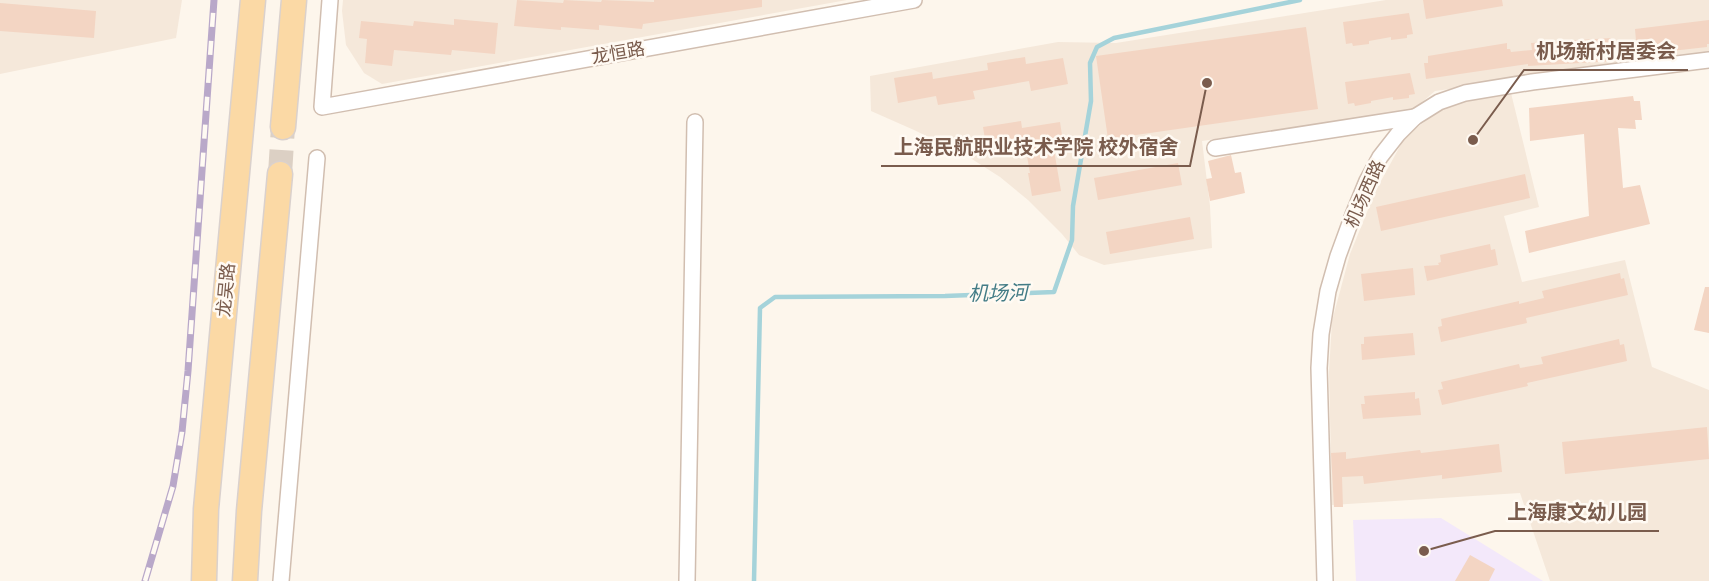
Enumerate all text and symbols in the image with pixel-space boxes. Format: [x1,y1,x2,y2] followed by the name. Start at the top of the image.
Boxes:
[1524,32,1688,70] callout: 机场新村居委会
[590,37,646,69] street label: 龙恒路
[1536,40,1676,63] text: 机场新村居委会
[881,128,1190,166] callout: 上海民航职业技术学院 校外宿舍
[893,136,1179,159] text: 上海民航职业技术学院 校外宿舍
[1340,157,1390,231] street label: 机场西路
[213,262,239,318] street label: 龙吴路
[968,281,1032,306] water label: 机场河
[1495,493,1659,531] callout: 上海康文幼儿园
[1507,501,1647,524] text: 上海康文幼儿园

